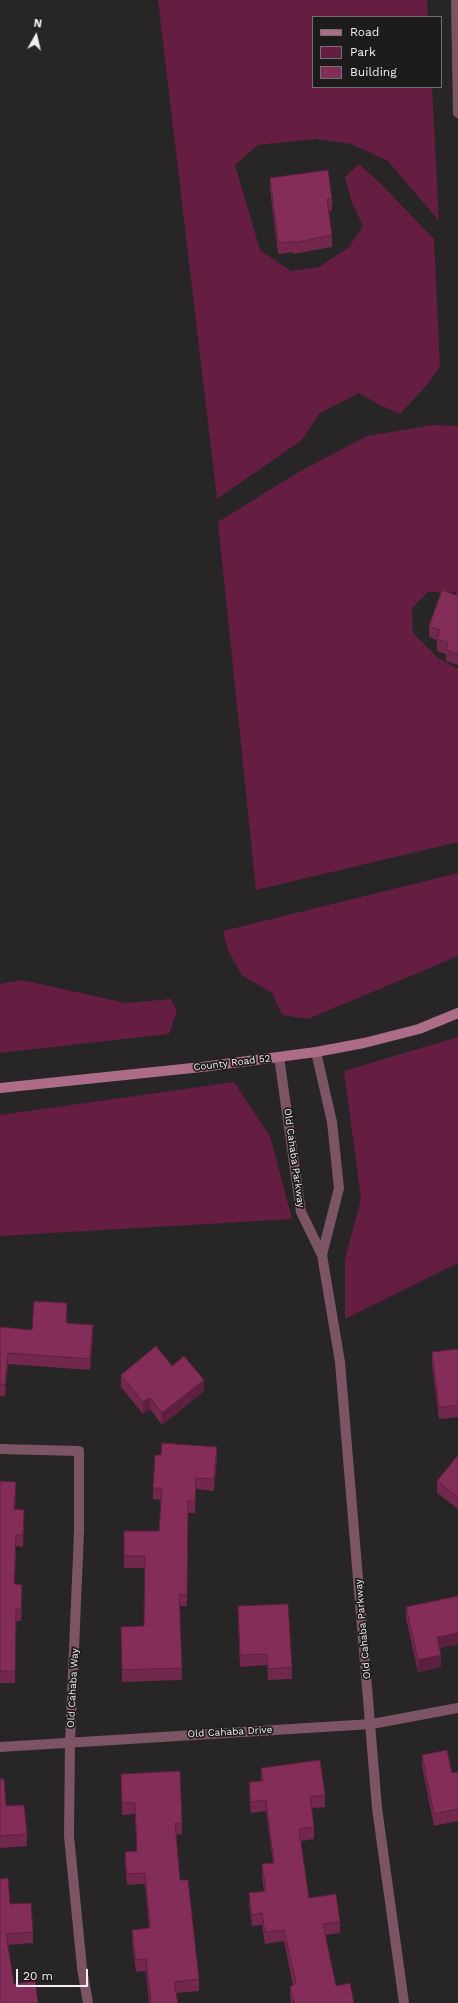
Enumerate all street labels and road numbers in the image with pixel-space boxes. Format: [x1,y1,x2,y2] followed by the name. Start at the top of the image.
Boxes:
[193,1052,271,1074] street label: County Road 52
[281,1108,307,1208] street label: Old Cahaba Parkway
[353,1579,373,1679] street label: Old Cahaba Parkway
[65,1648,81,1728] street label: Old Cahaba Way
[187,1724,273,1740] street label: Old Cahaba Drive

